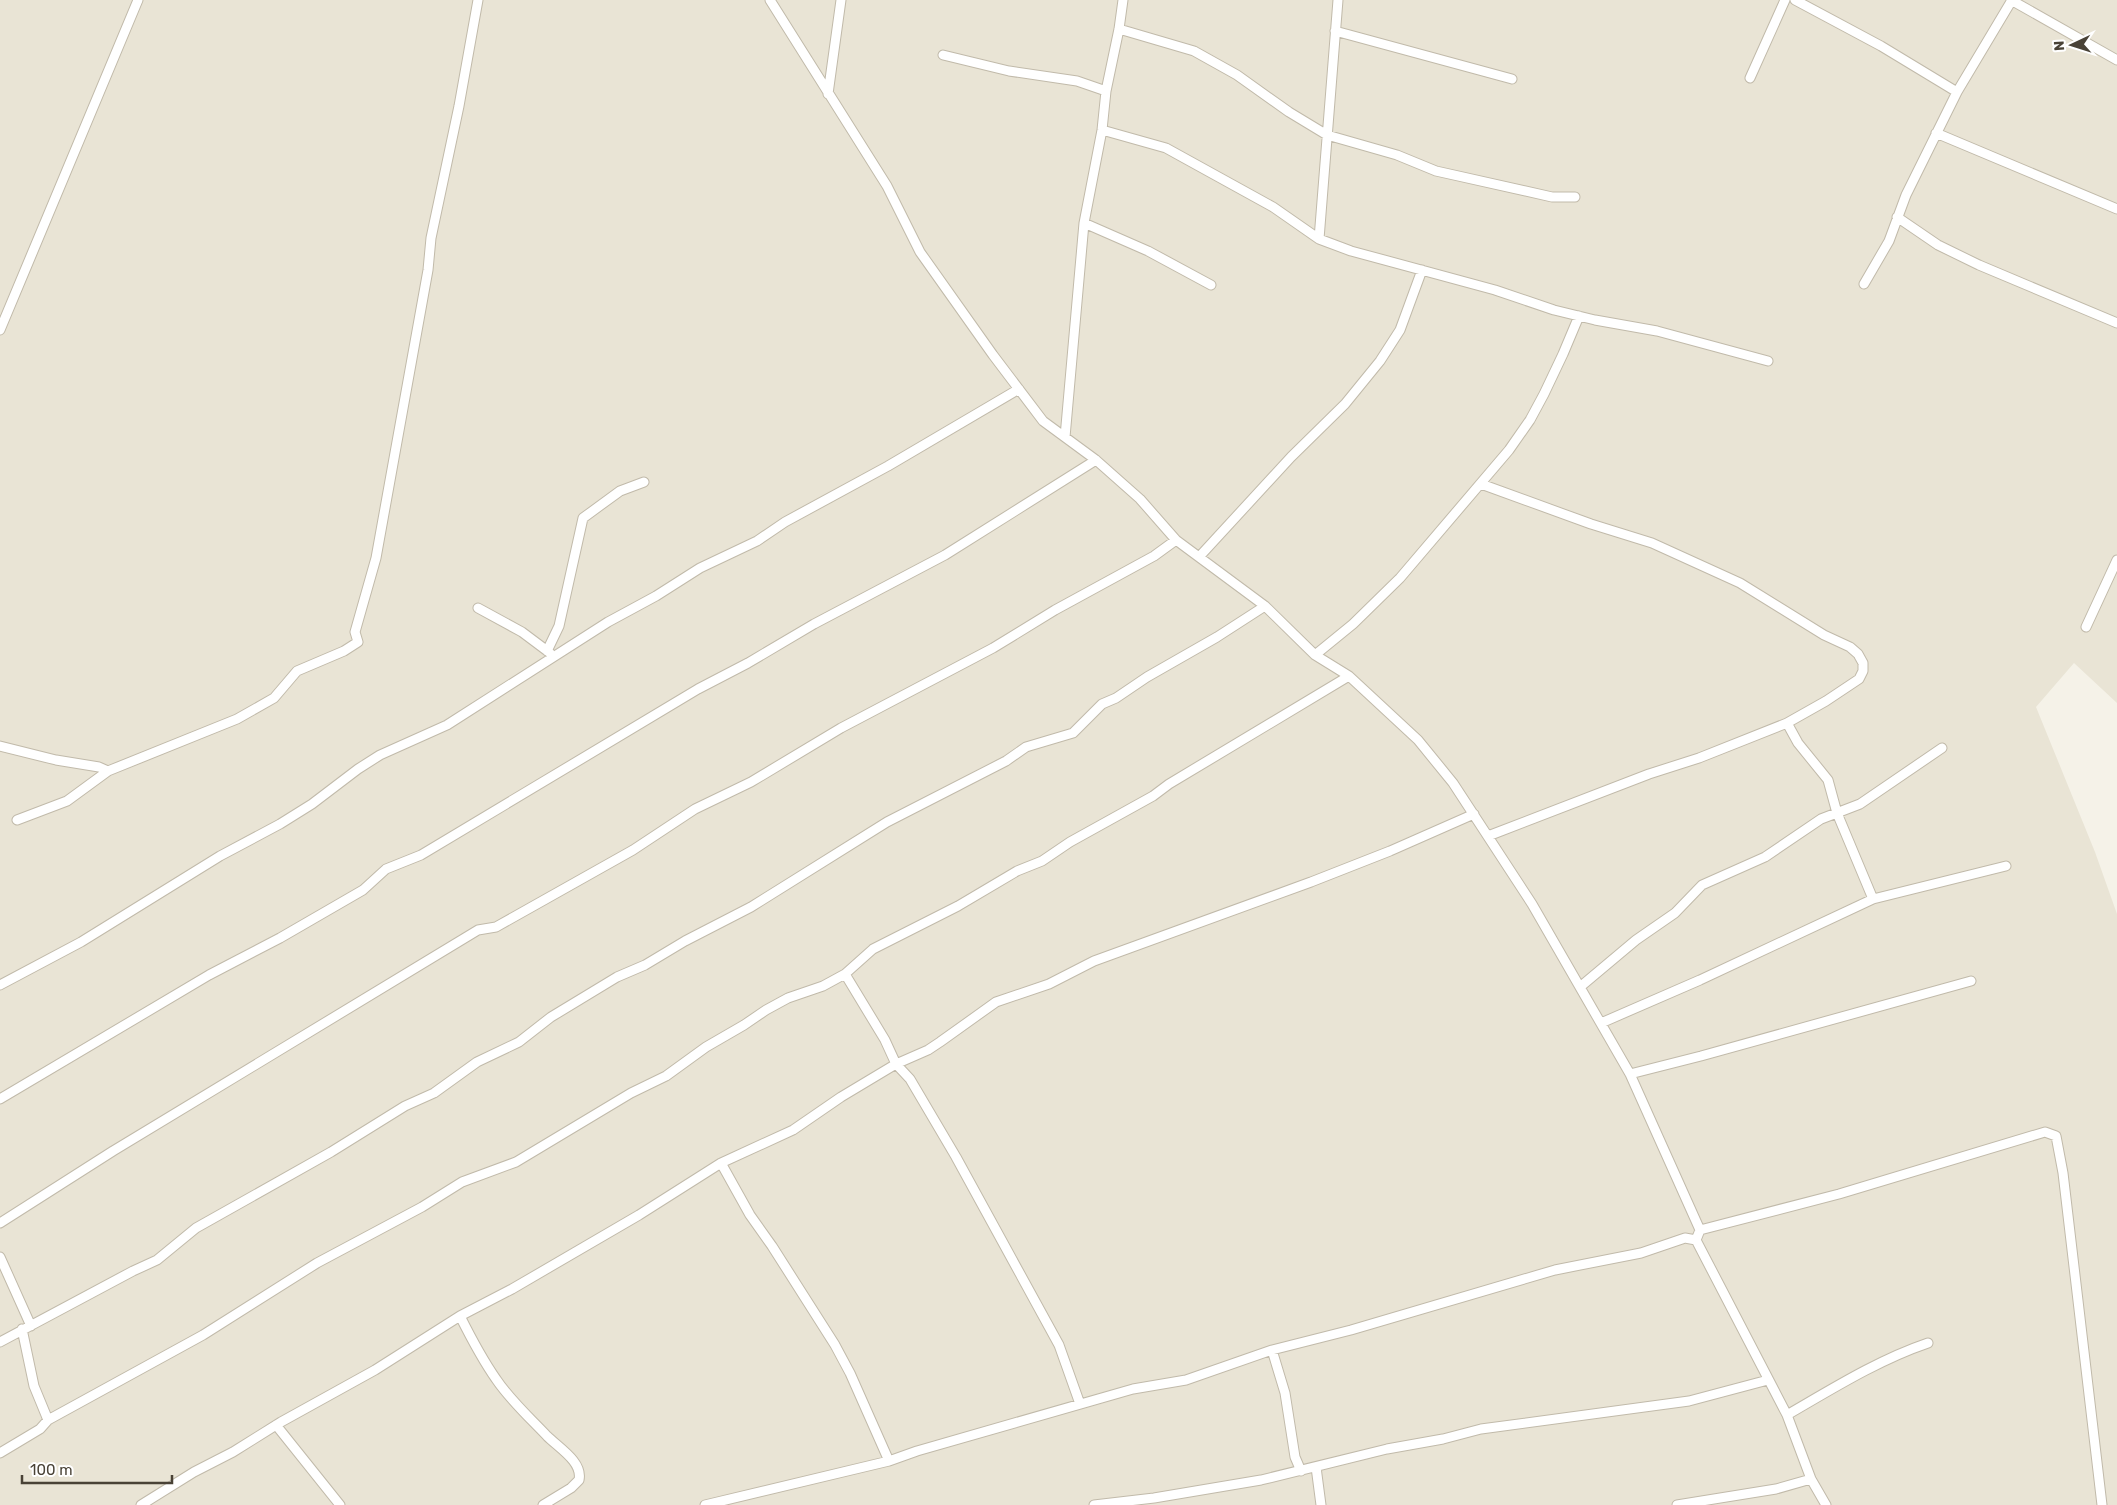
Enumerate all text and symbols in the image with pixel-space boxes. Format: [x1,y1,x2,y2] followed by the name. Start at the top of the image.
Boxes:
[2047,20,2097,70] north arrow
[2051,40,2068,51] text: N
[22,1452,172,1484] scale bar
[30,1461,72,1479] text: 100 m

